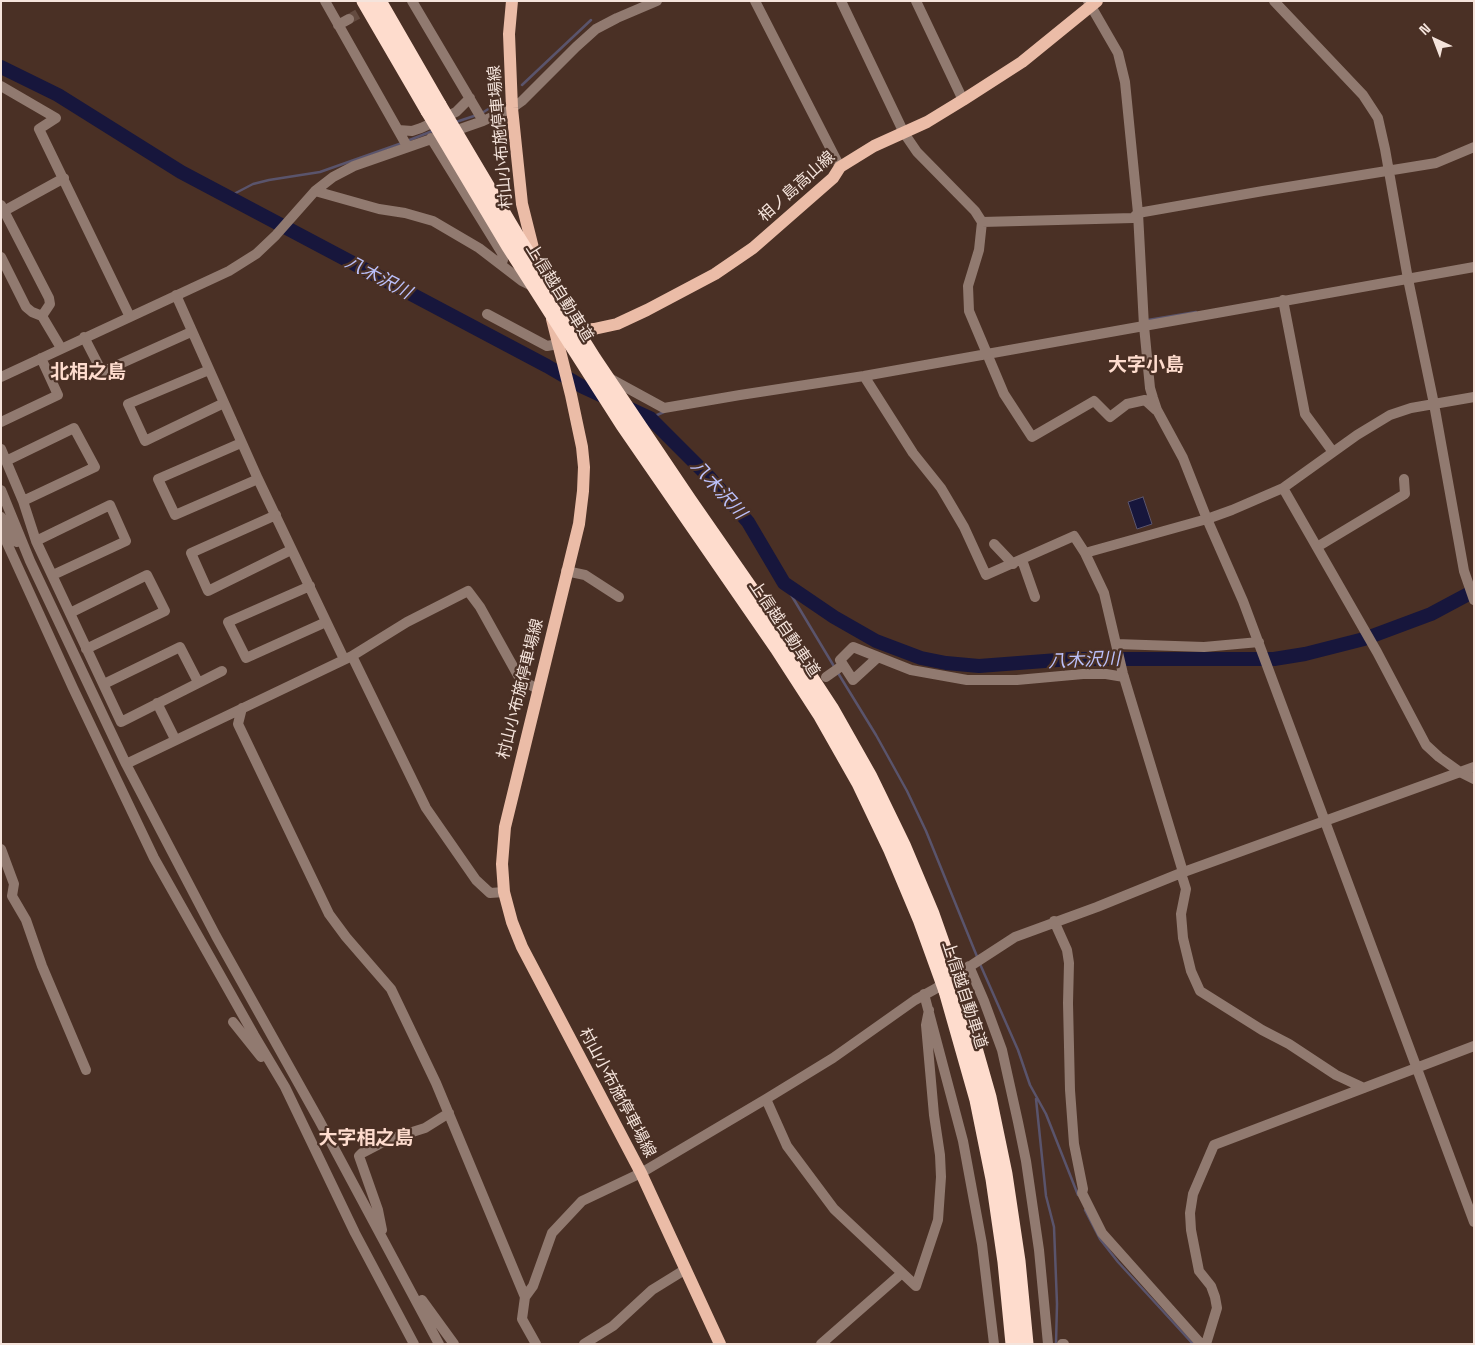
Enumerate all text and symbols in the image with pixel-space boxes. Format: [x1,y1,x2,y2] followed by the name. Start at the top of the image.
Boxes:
[1410,15,1460,65] north arrow
[1415,19,1434,39] text: N
[485,64,517,210] street label: 村山小布施停車場線
[755,148,839,226] street label: 相ノ島高山線
[521,240,597,346] street label: 上信越自動車道
[341,252,415,304] water label: 八木沢川
[1108,355,1184,377] district label: 大字小島
[50,362,126,384] district label: 北相之島
[686,456,750,524] water label: 八木沢川
[745,577,823,681] street label: 上信越自動車道
[494,617,548,761] street label: 村山小布施停車場線
[1048,649,1120,673] water label: 八木沢川
[938,939,990,1051] street label: 上信越自動車道
[575,1025,659,1161] street label: 村山小布施停車場線
[319,1128,413,1150] district label: 大字相之島

